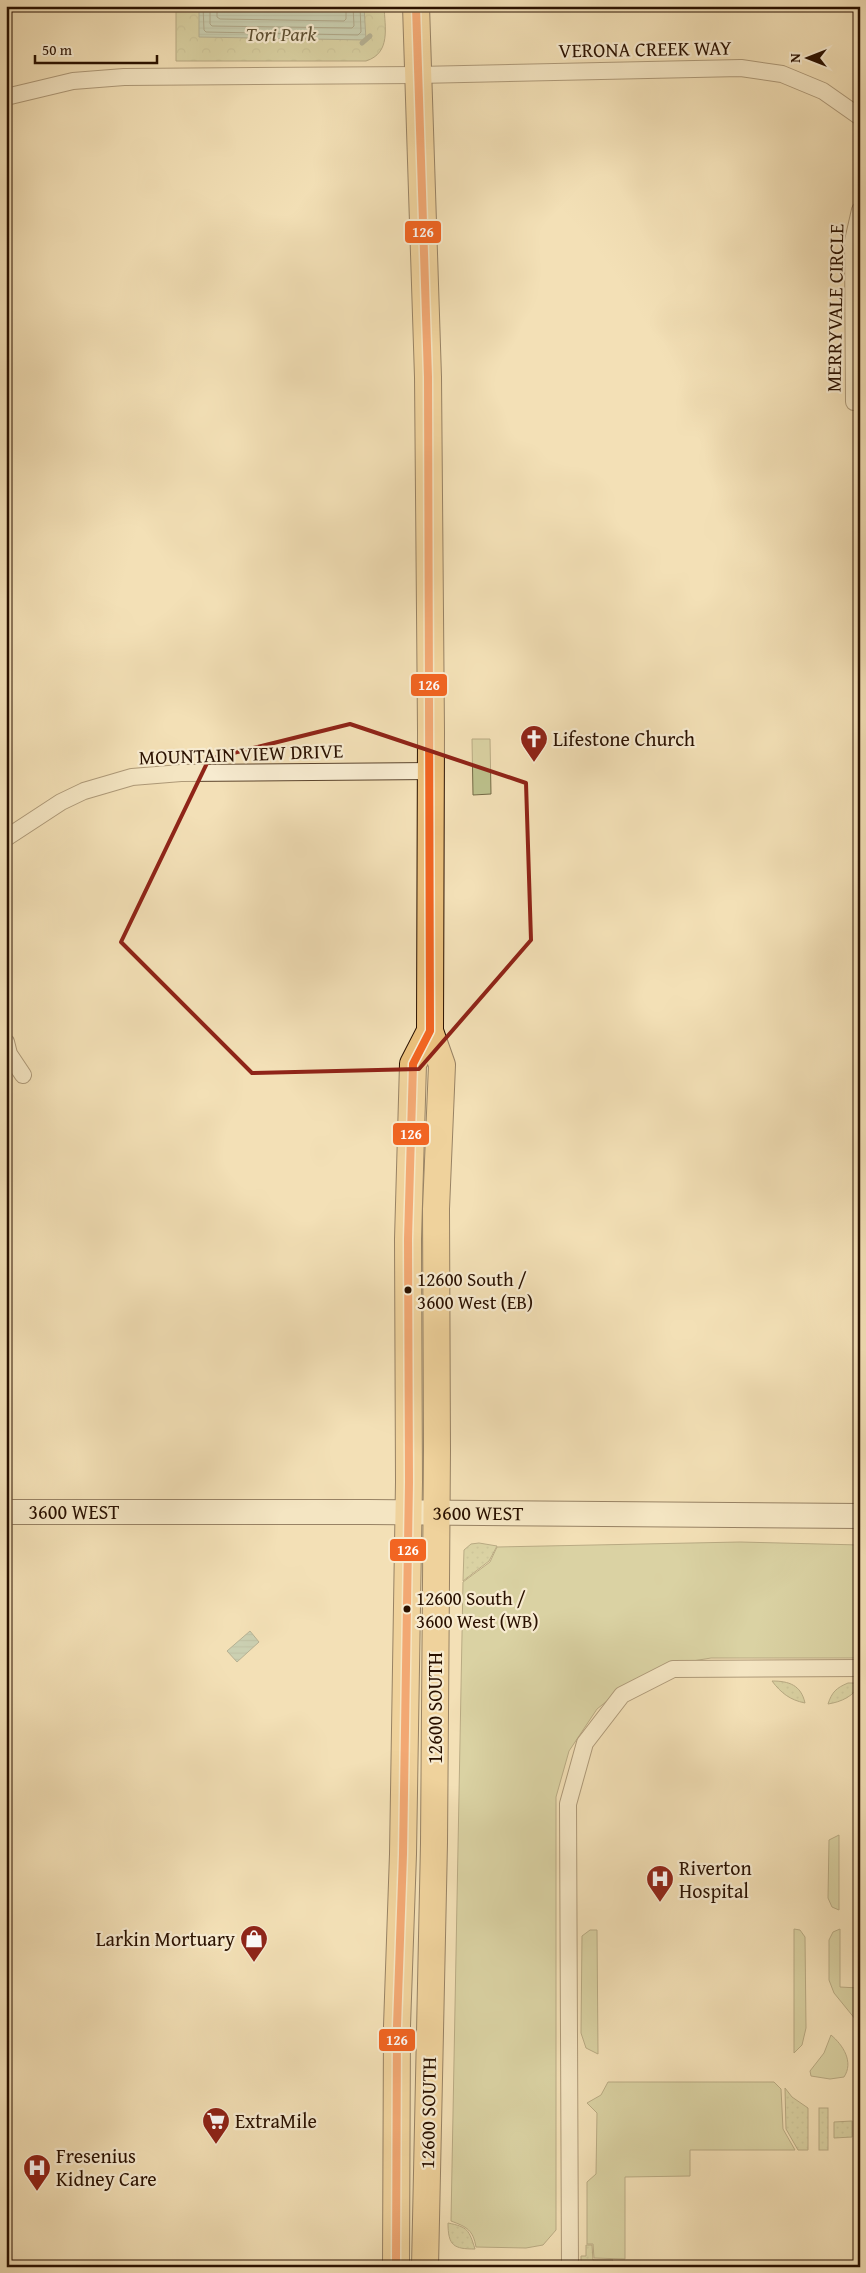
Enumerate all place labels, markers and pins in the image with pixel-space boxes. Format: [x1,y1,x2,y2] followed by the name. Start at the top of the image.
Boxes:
[519,724,549,763] church icon: Lifestone Church
[553,724,695,753] place label: Lifestone Church
[417,1265,533,1316] place label: 12600 South / 3600 West (EB)
[403,1285,413,1295] marker: 12600 South / 3600 West (EB)
[416,1584,539,1635] place label: 12600 South / 3600 West (WB)
[402,1604,412,1614] marker: 12600 South / 3600 West (WB)
[679,1853,752,1905] place label: Riverton Hospital
[645,1864,675,1903] hospital icon: Riverton Hospital
[96,1924,235,1953] place label: Larkin Mortuary
[239,1924,269,1963] shop icon: Larkin Mortuary
[201,2106,231,2145] supermarket icon: ExtraMile
[235,2106,317,2135] place label: ExtraMile
[56,2141,157,2193] place label: Fresenius Kidney Care
[22,2153,52,2192] hospital icon: Fresenius Kidney Care

